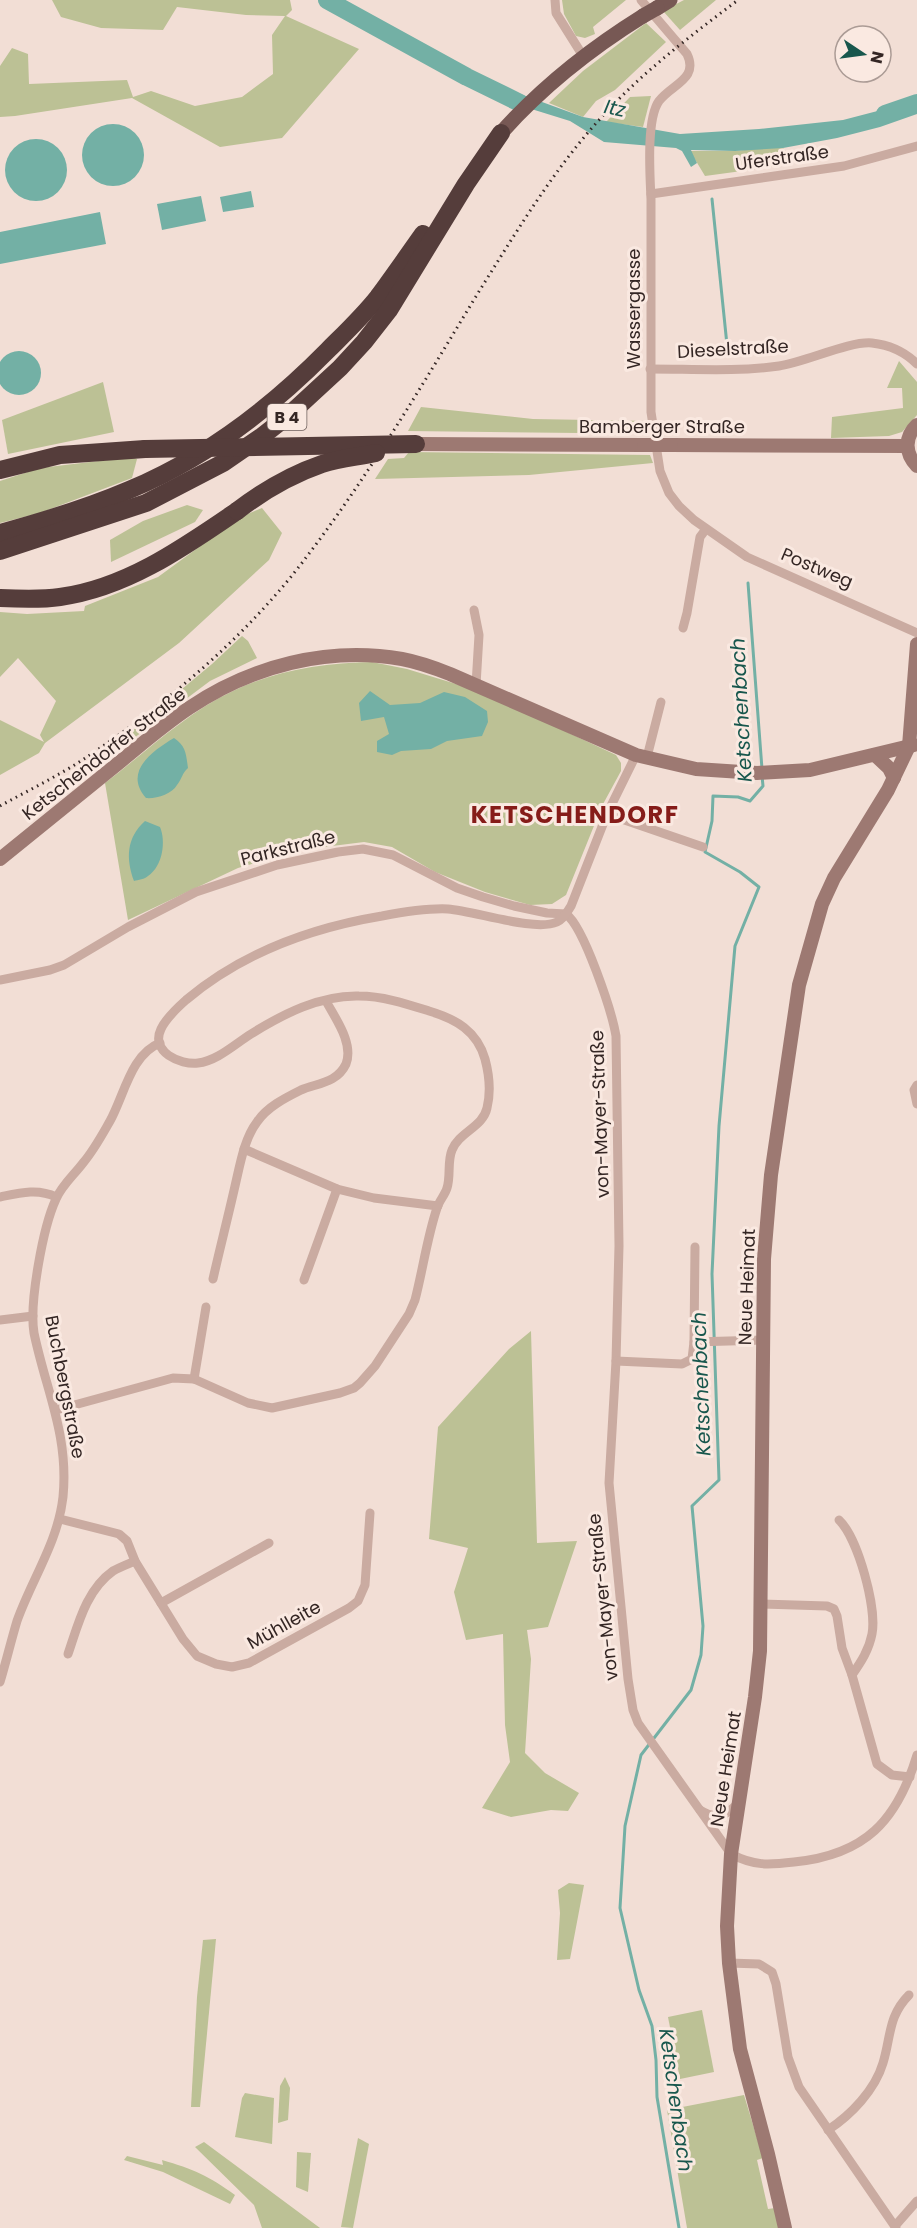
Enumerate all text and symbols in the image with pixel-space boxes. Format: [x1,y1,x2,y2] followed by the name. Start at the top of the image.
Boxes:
[833,24,893,84] north arrow
[865,49,890,66] text: N
[602,92,629,124] water label: Itz
[734,139,830,176] street label: Uferstraße
[621,249,646,369] street label: Wassergasse
[677,333,789,364] street label: Dieselstraße
[268,404,306,430] road number: B 4
[579,414,745,439] street label: Bamberger Straße
[777,541,857,594] street label: Postweg
[723,637,759,783] water label: Ketschenbach
[17,682,191,825] street label: Ketschendorfer Straße
[471,798,679,831] district label: KETSCHENDORF
[238,824,338,871] street label: Parkstraße
[584,1030,615,1198] street label: von-Mayer-Straße
[732,1228,761,1346] street label: Neue Heimat
[684,1311,718,1457] water label: Ketschenbach
[39,1313,92,1461] street label: Buchbergstraße
[581,1512,624,1682] street label: von-Mayer-Straße
[242,1594,325,1655] street label: Mühlleite
[704,1709,747,1828] street label: Neue Heimat
[652,2027,700,2173] water label: Ketschenbach

